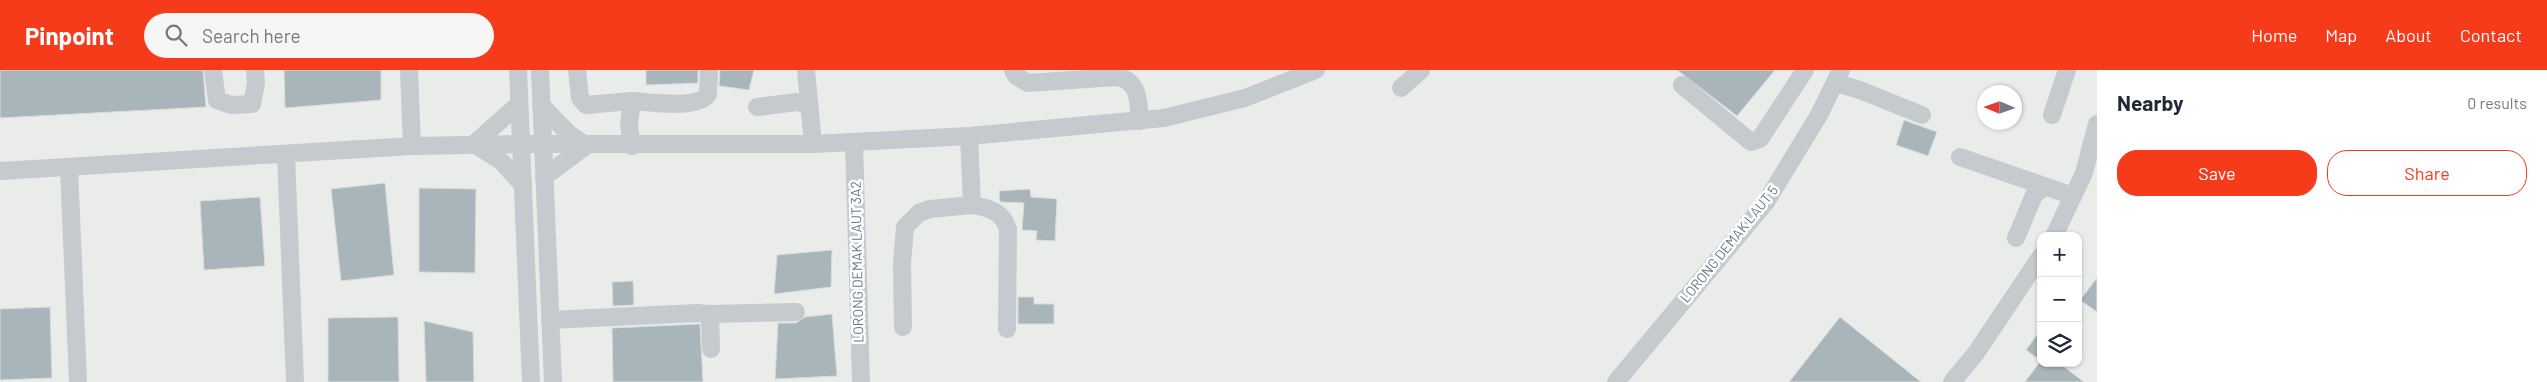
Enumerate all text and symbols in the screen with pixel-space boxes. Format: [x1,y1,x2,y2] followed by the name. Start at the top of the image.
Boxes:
[144,13,494,58] search box
[25,21,114,50] text: Pinpoint
[162,21,190,49] icon: search
[202,24,301,47] text: Search here
[2251,24,2297,46] text: Home
[2325,24,2357,46] text: Map
[2385,24,2432,46] text: About
[2460,24,2522,46] text: Contact
[1977,85,2022,130] north arrow
[2117,90,2183,115] text: Nearby
[2467,93,2527,112] text: 0 results
[2117,150,2317,196] button: Save
[2327,150,2527,196] button: Share
[847,181,866,343] street label: LORONG DEMAK LAUT 3A2
[1676,182,1781,306] street label: LORONG DEMAK LAUT 5
[2037,232,2082,367] map controls
[2037,232,2082,277] button: +
[2037,277,2082,322] button: −
[2037,322,2082,367] button: layers

